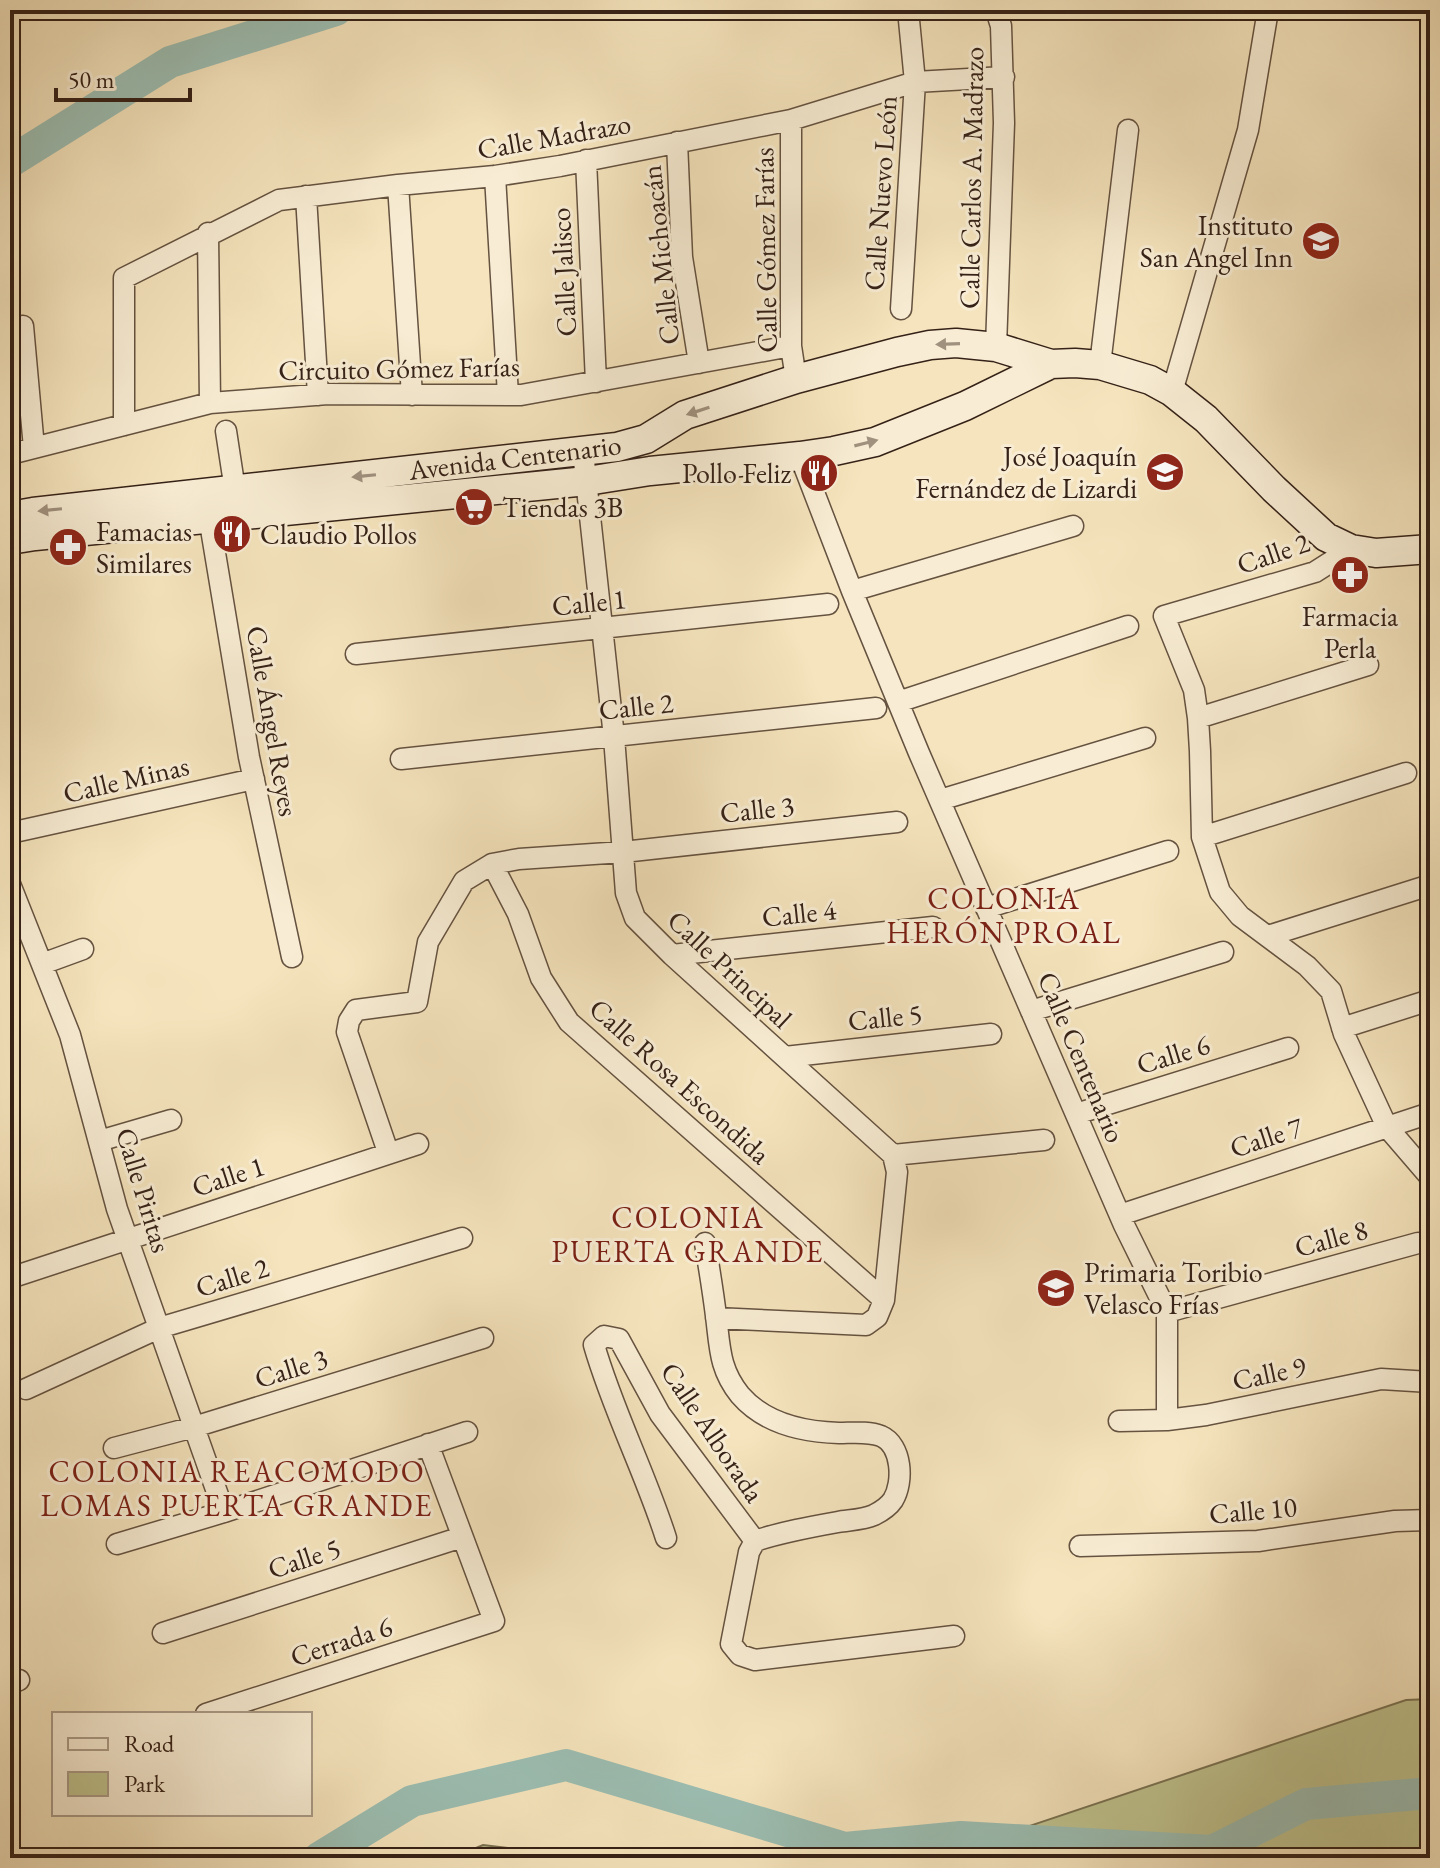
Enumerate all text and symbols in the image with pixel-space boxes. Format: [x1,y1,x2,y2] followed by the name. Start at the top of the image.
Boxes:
[951,46,991,310] street label: Calle Carlos A. Madrazo
[56,52,190,102] scale bar
[68,64,115,95] text: 50 m
[855,94,905,292] street label: Calle Nuevo León
[474,105,634,167] street label: Calle Madrazo
[745,147,785,353] street label: Calle Gómez Farías
[633,163,687,347] street label: Calle Michoacán
[542,207,584,337] street label: Calle Jalisco
[1140,207,1293,275] place label: Instituto San Angel Inn
[1300,220,1342,262] school or university icon: Instituto San Angel Inn
[935,337,960,350] one-way arrow
[278,348,520,388] street label: Circuito Gómez Farías
[685,405,709,417] one-way arrow
[406,426,623,488] street label: Avenida Centenario
[854,437,879,449] one-way arrow
[915,438,1137,506] place label: José Joaquín Fernández de Lizardi
[1144,451,1186,493] school or university icon: José Joaquín Fernández de Lizardi
[798,452,840,494] restaurant icon: Pollo Feliz
[682,455,791,491] place label: Pollo Feliz
[351,469,376,482] one-way arrow
[453,486,495,528] supermarket icon: Tiendas 3B
[502,489,623,525] place label: Tiendas 3B
[37,504,62,517] one-way arrow
[96,513,192,581] place label: Famacias Similares
[211,513,253,555] restaurant icon: Claudio Pollos
[260,516,417,552] place label: Claudio Pollos
[1232,524,1315,582] street label: Calle 2
[47,526,89,568] pharmacy icon: Famacias Similares
[1329,554,1371,596] pharmacy icon: Farmacia Perla
[550,580,628,624] street label: Calle 1
[1302,598,1399,666] place label: Farmacia Perla
[239,623,307,819] street label: Calle Ángel Reyes
[597,684,675,728] street label: Calle 2
[60,747,192,811] street label: Calle Minas
[718,787,796,831] street label: Calle 3
[886,879,1122,952] district label: COLONIA HERÓN PROAL
[760,891,838,935] street label: Calle 4
[660,902,800,1036] street label: Calle Principal
[1030,966,1134,1148] street label: Calle Centenario
[582,990,779,1172] street label: Calle Rosa Escondida
[846,995,924,1039] street label: Calle 5
[1132,1026,1214,1082] street label: Calle 6
[1225,1108,1307,1166] street label: Calle 7
[108,1123,180,1257] street label: Calle Piritas
[187,1147,269,1205] street label: Calle 1
[552,1198,824,1271] district label: COLONIA PUERTA GRANDE
[1290,1211,1372,1265] street label: Calle 8
[191,1249,273,1305] street label: Calle 2
[1084,1254,1263,1322] place label: Primaria Toribio Velasco Frías
[1035,1267,1077,1309] school or university icon: Primaria Toribio Velasco Frías
[250,1340,332,1396] street label: Calle 3
[1229,1348,1309,1398] street label: Calle 9
[653,1355,773,1510] street label: Calle Alborada
[41,1452,434,1525] district label: COLONIA REACOMODO LOMAS PUERTA GRANDE
[1208,1488,1298,1532] street label: Calle 10
[263,1529,345,1587] street label: Calle 5
[285,1608,397,1674] street label: Cerrada 6
[52,1712,312,1816] legend
[124,1728,175,1759] text: Road
[124,1768,166,1799] text: Park

